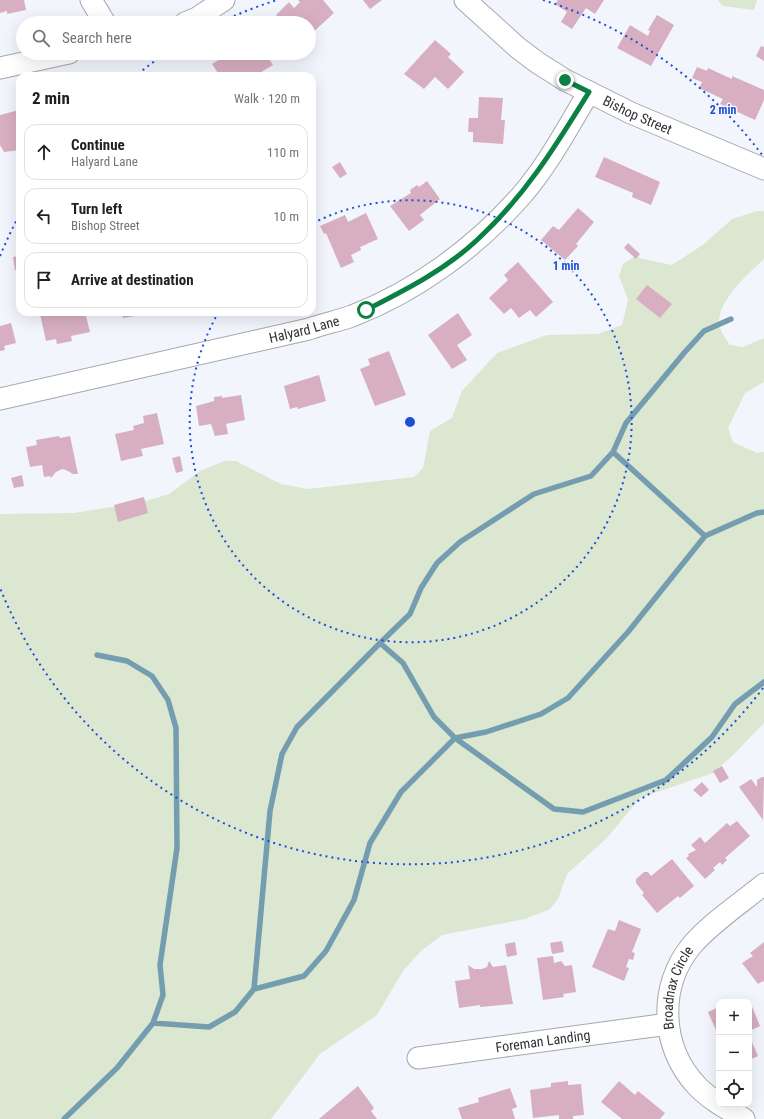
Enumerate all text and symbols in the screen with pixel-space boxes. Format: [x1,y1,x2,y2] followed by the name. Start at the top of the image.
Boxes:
[16,16,316,60] search box
[30,27,52,49] icon: search
[62,29,132,47] text: Search here
[556,71,574,89] route end
[32,88,70,108] text: 2 min
[234,91,300,106] text: Walk · 120 m
[600,92,674,137] street label: Bishop Street
[710,103,736,117] text: 2 min
[71,136,125,154] text: Continue
[33,141,55,163] icon: ahead
[267,145,299,160] text: 110 m
[71,154,138,169] text: Halyard Lane
[71,200,122,218] text: Turn left
[33,205,55,227] icon: left
[273,209,299,224] text: 10 m
[71,218,140,233] text: Bishop Street
[553,259,579,273] text: 1 min
[33,269,55,291] icon: arrive
[71,271,194,289] text: Arrive at destination
[357,301,375,319] route start
[267,312,342,346] street label: Halyard Lane
[403,415,417,429] centre of rings
[660,942,697,1030] street label: Broadnax Circle
[716,999,752,1107] map controls
[716,999,752,1035] button: +
[494,1027,591,1055] street label: Foreman Landing
[716,1035,752,1071] button: −
[716,1071,752,1107] button: locate

